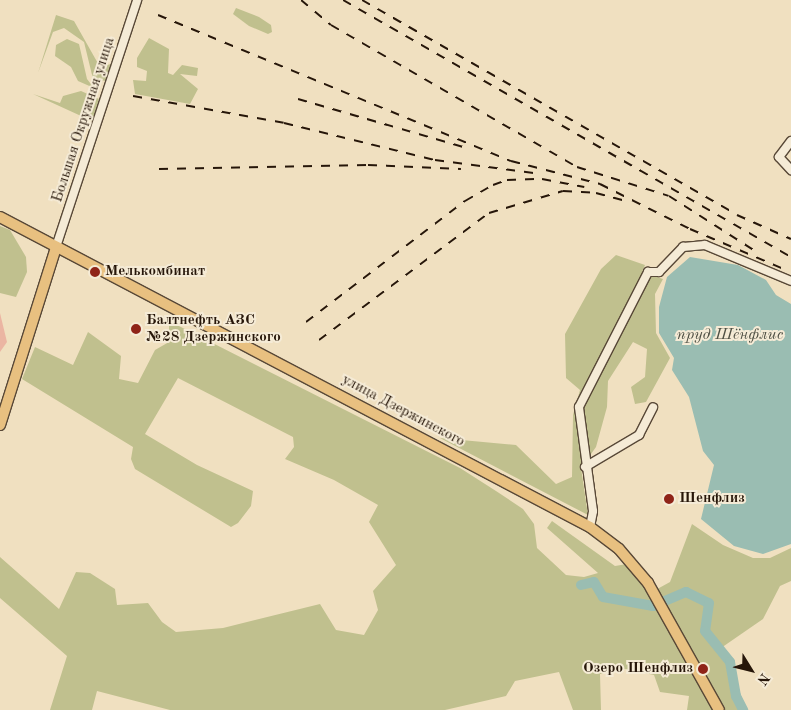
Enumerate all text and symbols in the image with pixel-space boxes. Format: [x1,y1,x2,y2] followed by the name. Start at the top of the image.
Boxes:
[49,35,119,205] street label: Большая Окружная улица
[105,263,205,281] place label: Мелькомбинат
[89,266,101,278] marker: Мелькомбинат
[146,311,281,346] place label: Балтнефть АЗС №28 Дзержинского
[130,323,142,335] marker: Балтнефть АЗС №28 Дзержинского
[677,325,783,345] water label: пруд Шёнфлис
[338,371,468,451] street label: улица Дзержинского
[679,490,745,508] place label: Шенфлиз
[663,493,675,505] marker: Шенфлиз
[726,645,776,695] north arrow
[583,660,693,678] place label: Озеро Шенфлиз
[697,663,709,675] marker: Озеро Шенфлиз
[754,670,772,687] text: N

